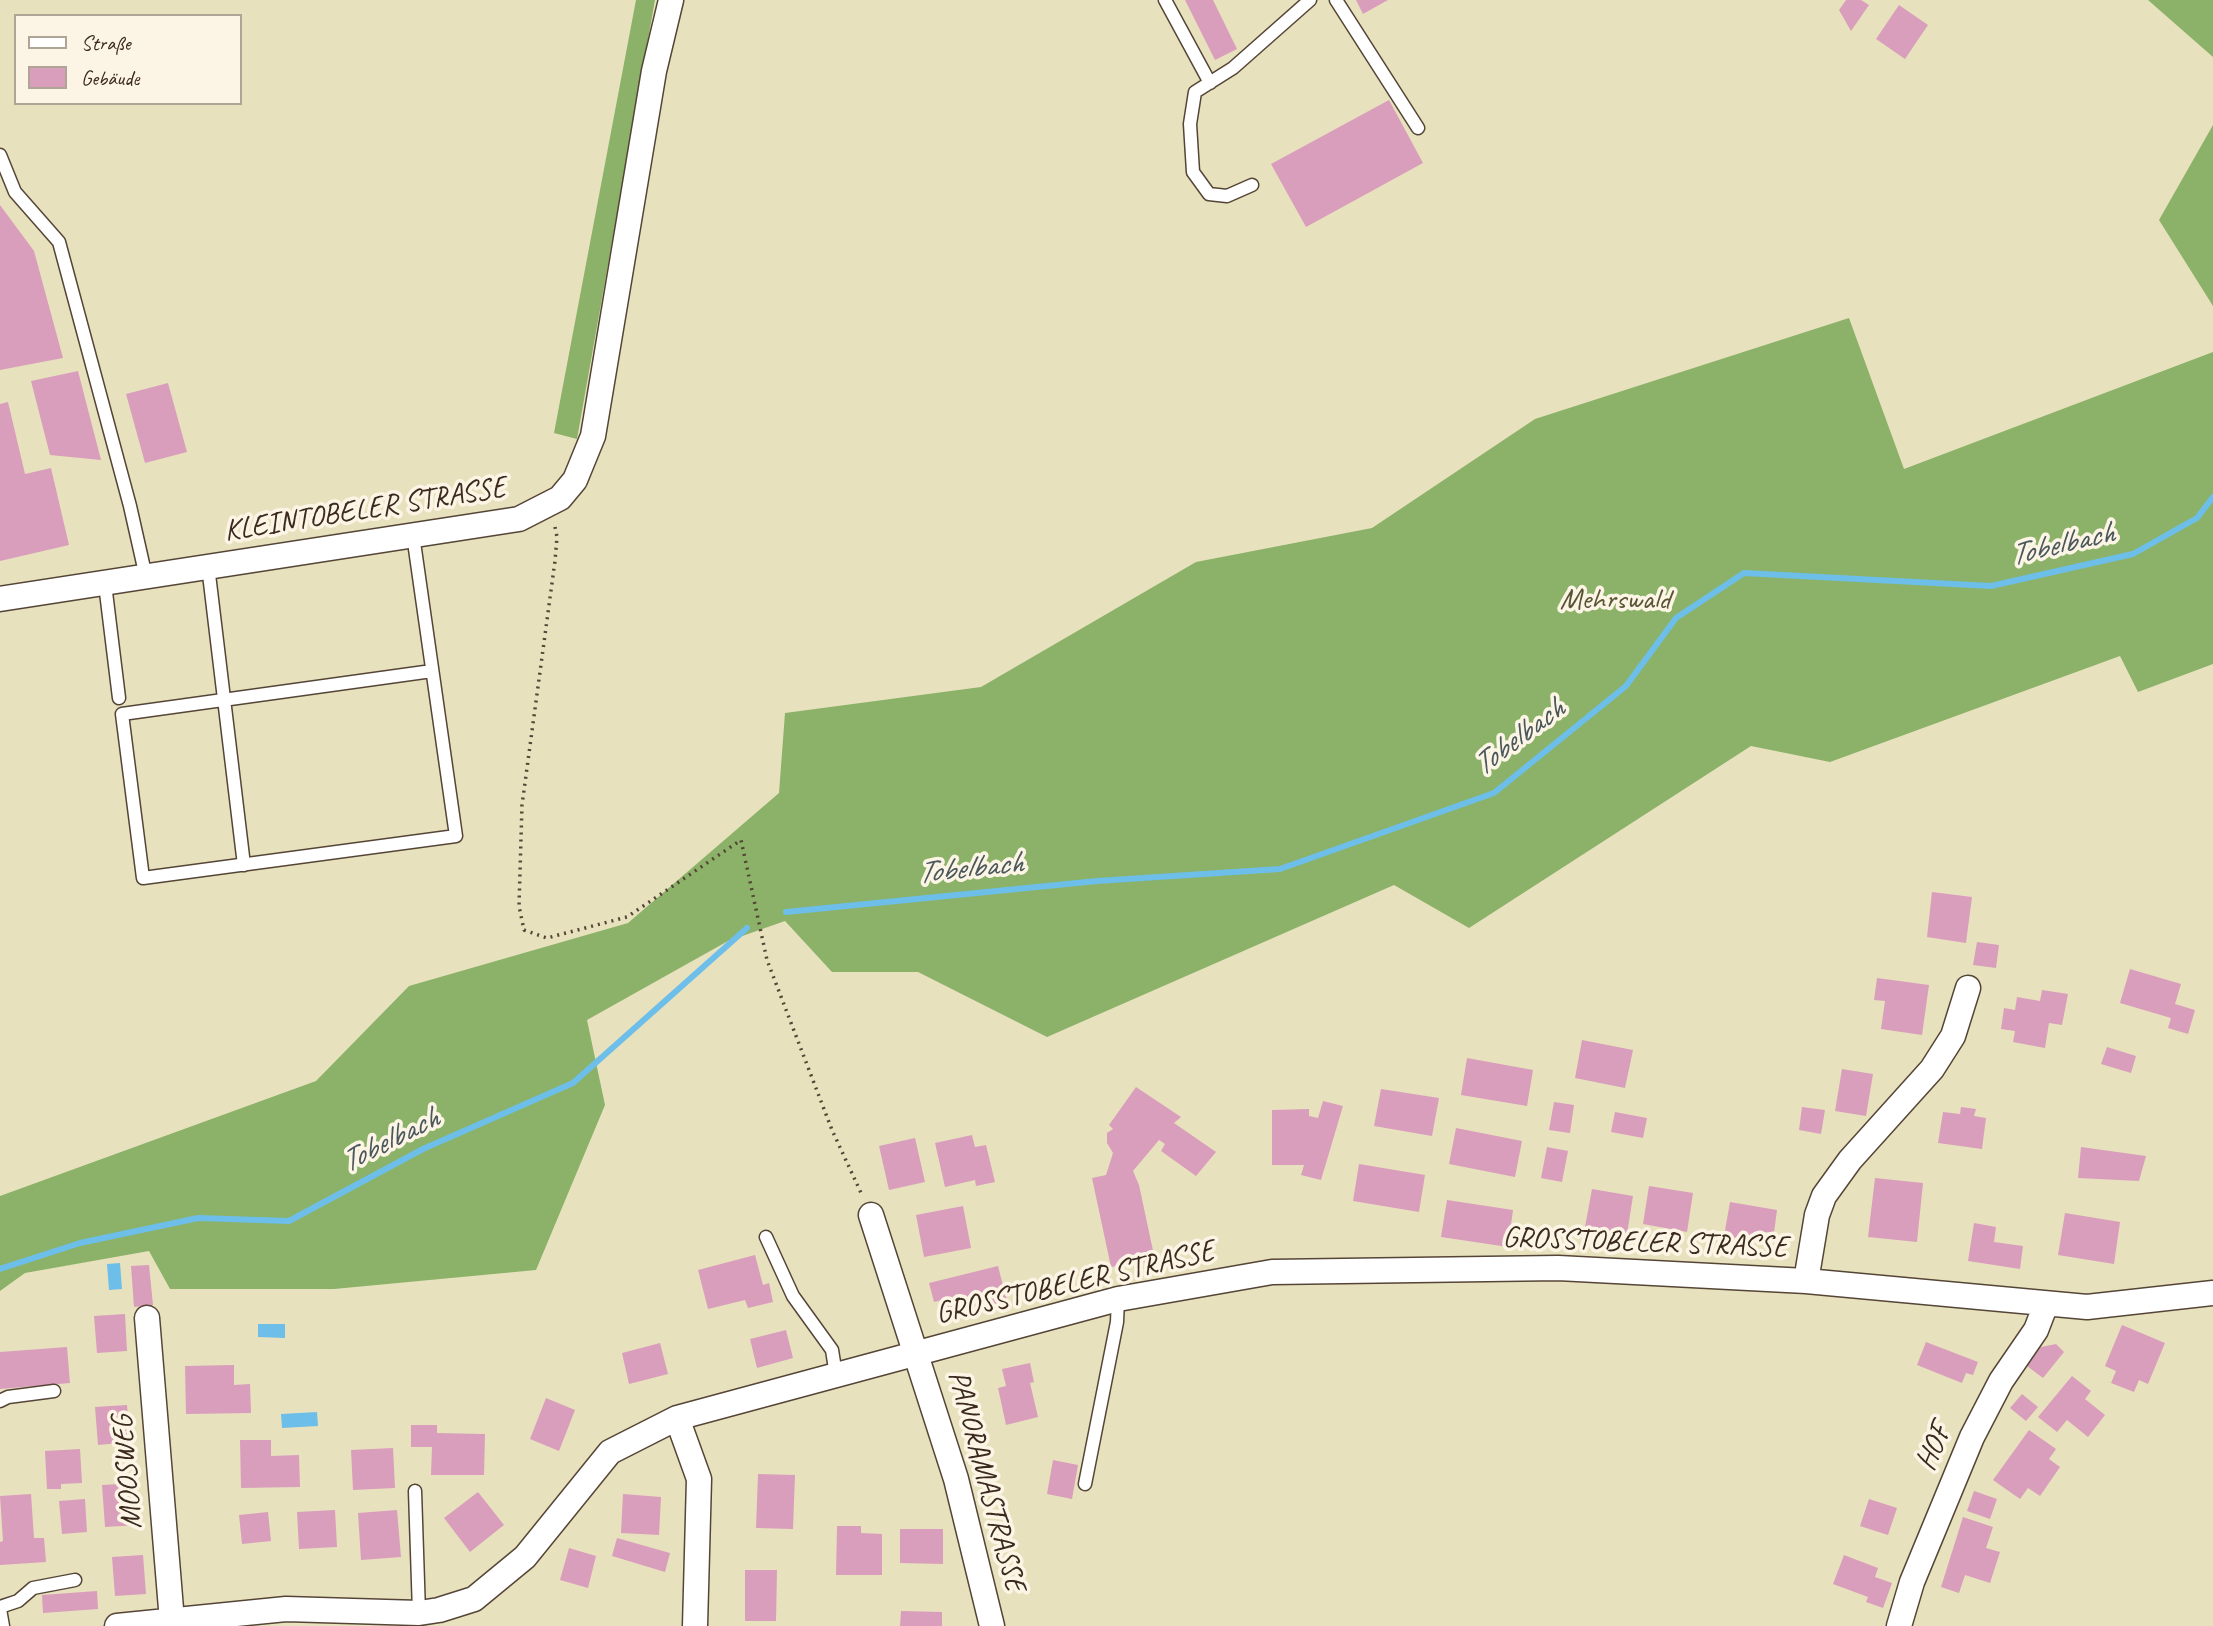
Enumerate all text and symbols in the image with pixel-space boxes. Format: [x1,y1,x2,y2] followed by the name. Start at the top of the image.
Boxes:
[14,14,242,105] legend
[81,30,131,56] text: Straße
[81,65,139,91] text: Gebäude
[222,470,508,550] street label: KLEINTOBELER STRASSE
[2006,514,2118,576] water label: Tobelbach
[1560,582,1670,618] park label: Mehrswald
[1465,691,1573,785] water label: Tobelbach
[915,844,1025,894] water label: Tobelbach
[334,1100,446,1182] water label: Tobelbach
[1502,1220,1788,1266] street label: GROSSTOBELER STRASSE
[932,1233,1218,1333] street label: GROSSTOBELER STRASSE
[939,1367,1033,1595] street label: PANORAMASTRASSE
[105,1413,151,1531] street label: MOOSWEG
[1908,1420,1960,1476] street label: HOF

